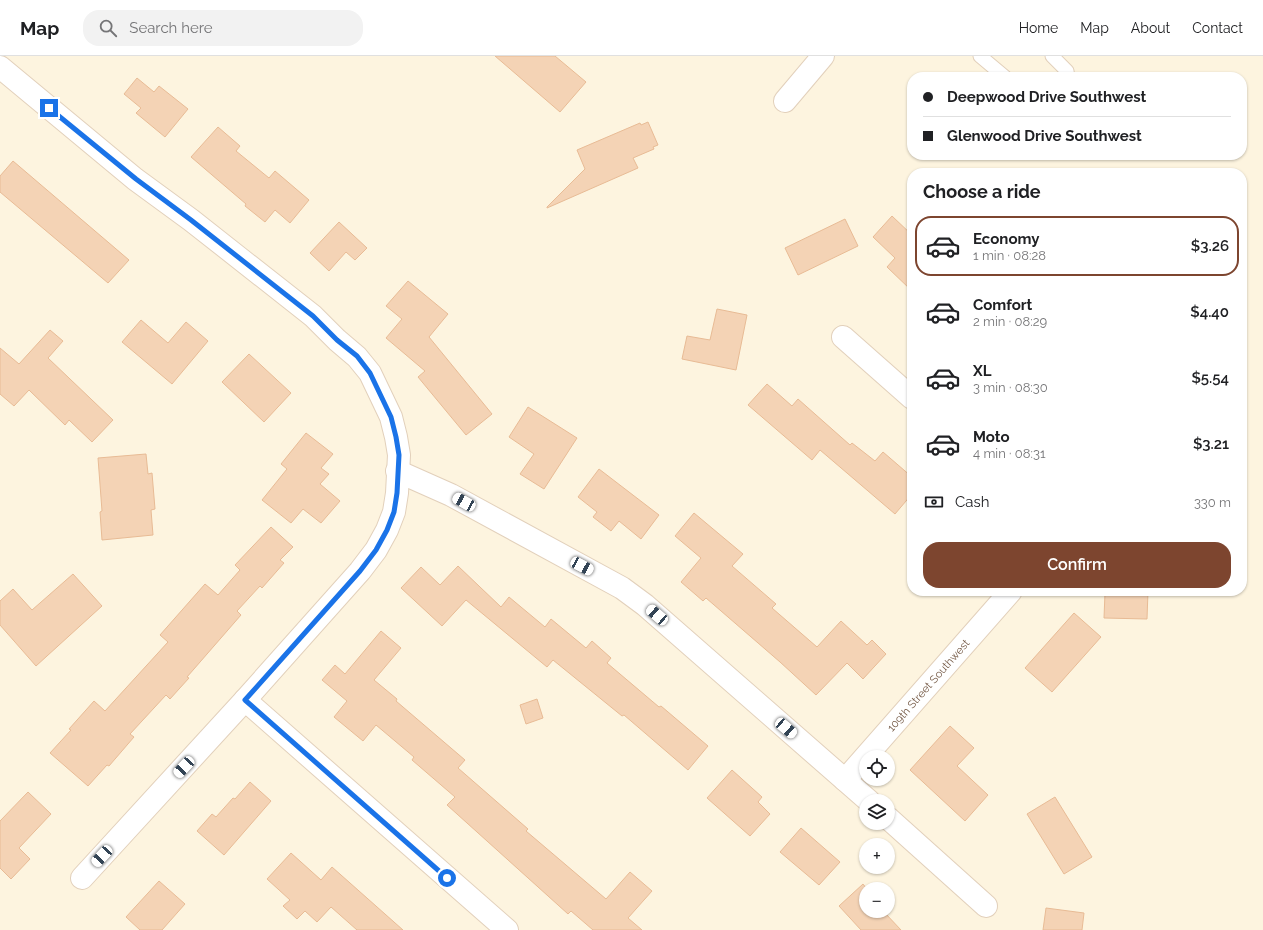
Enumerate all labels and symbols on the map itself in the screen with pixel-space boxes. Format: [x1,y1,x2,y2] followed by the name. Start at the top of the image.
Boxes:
[40,99,58,117] route end
[451,491,477,513] car
[569,555,595,577] car
[644,603,670,627] car
[885,637,973,734] street label: 109th Street Southwest
[773,716,799,740] car
[171,754,197,780] car
[89,843,115,869] car
[438,869,456,887] route start

